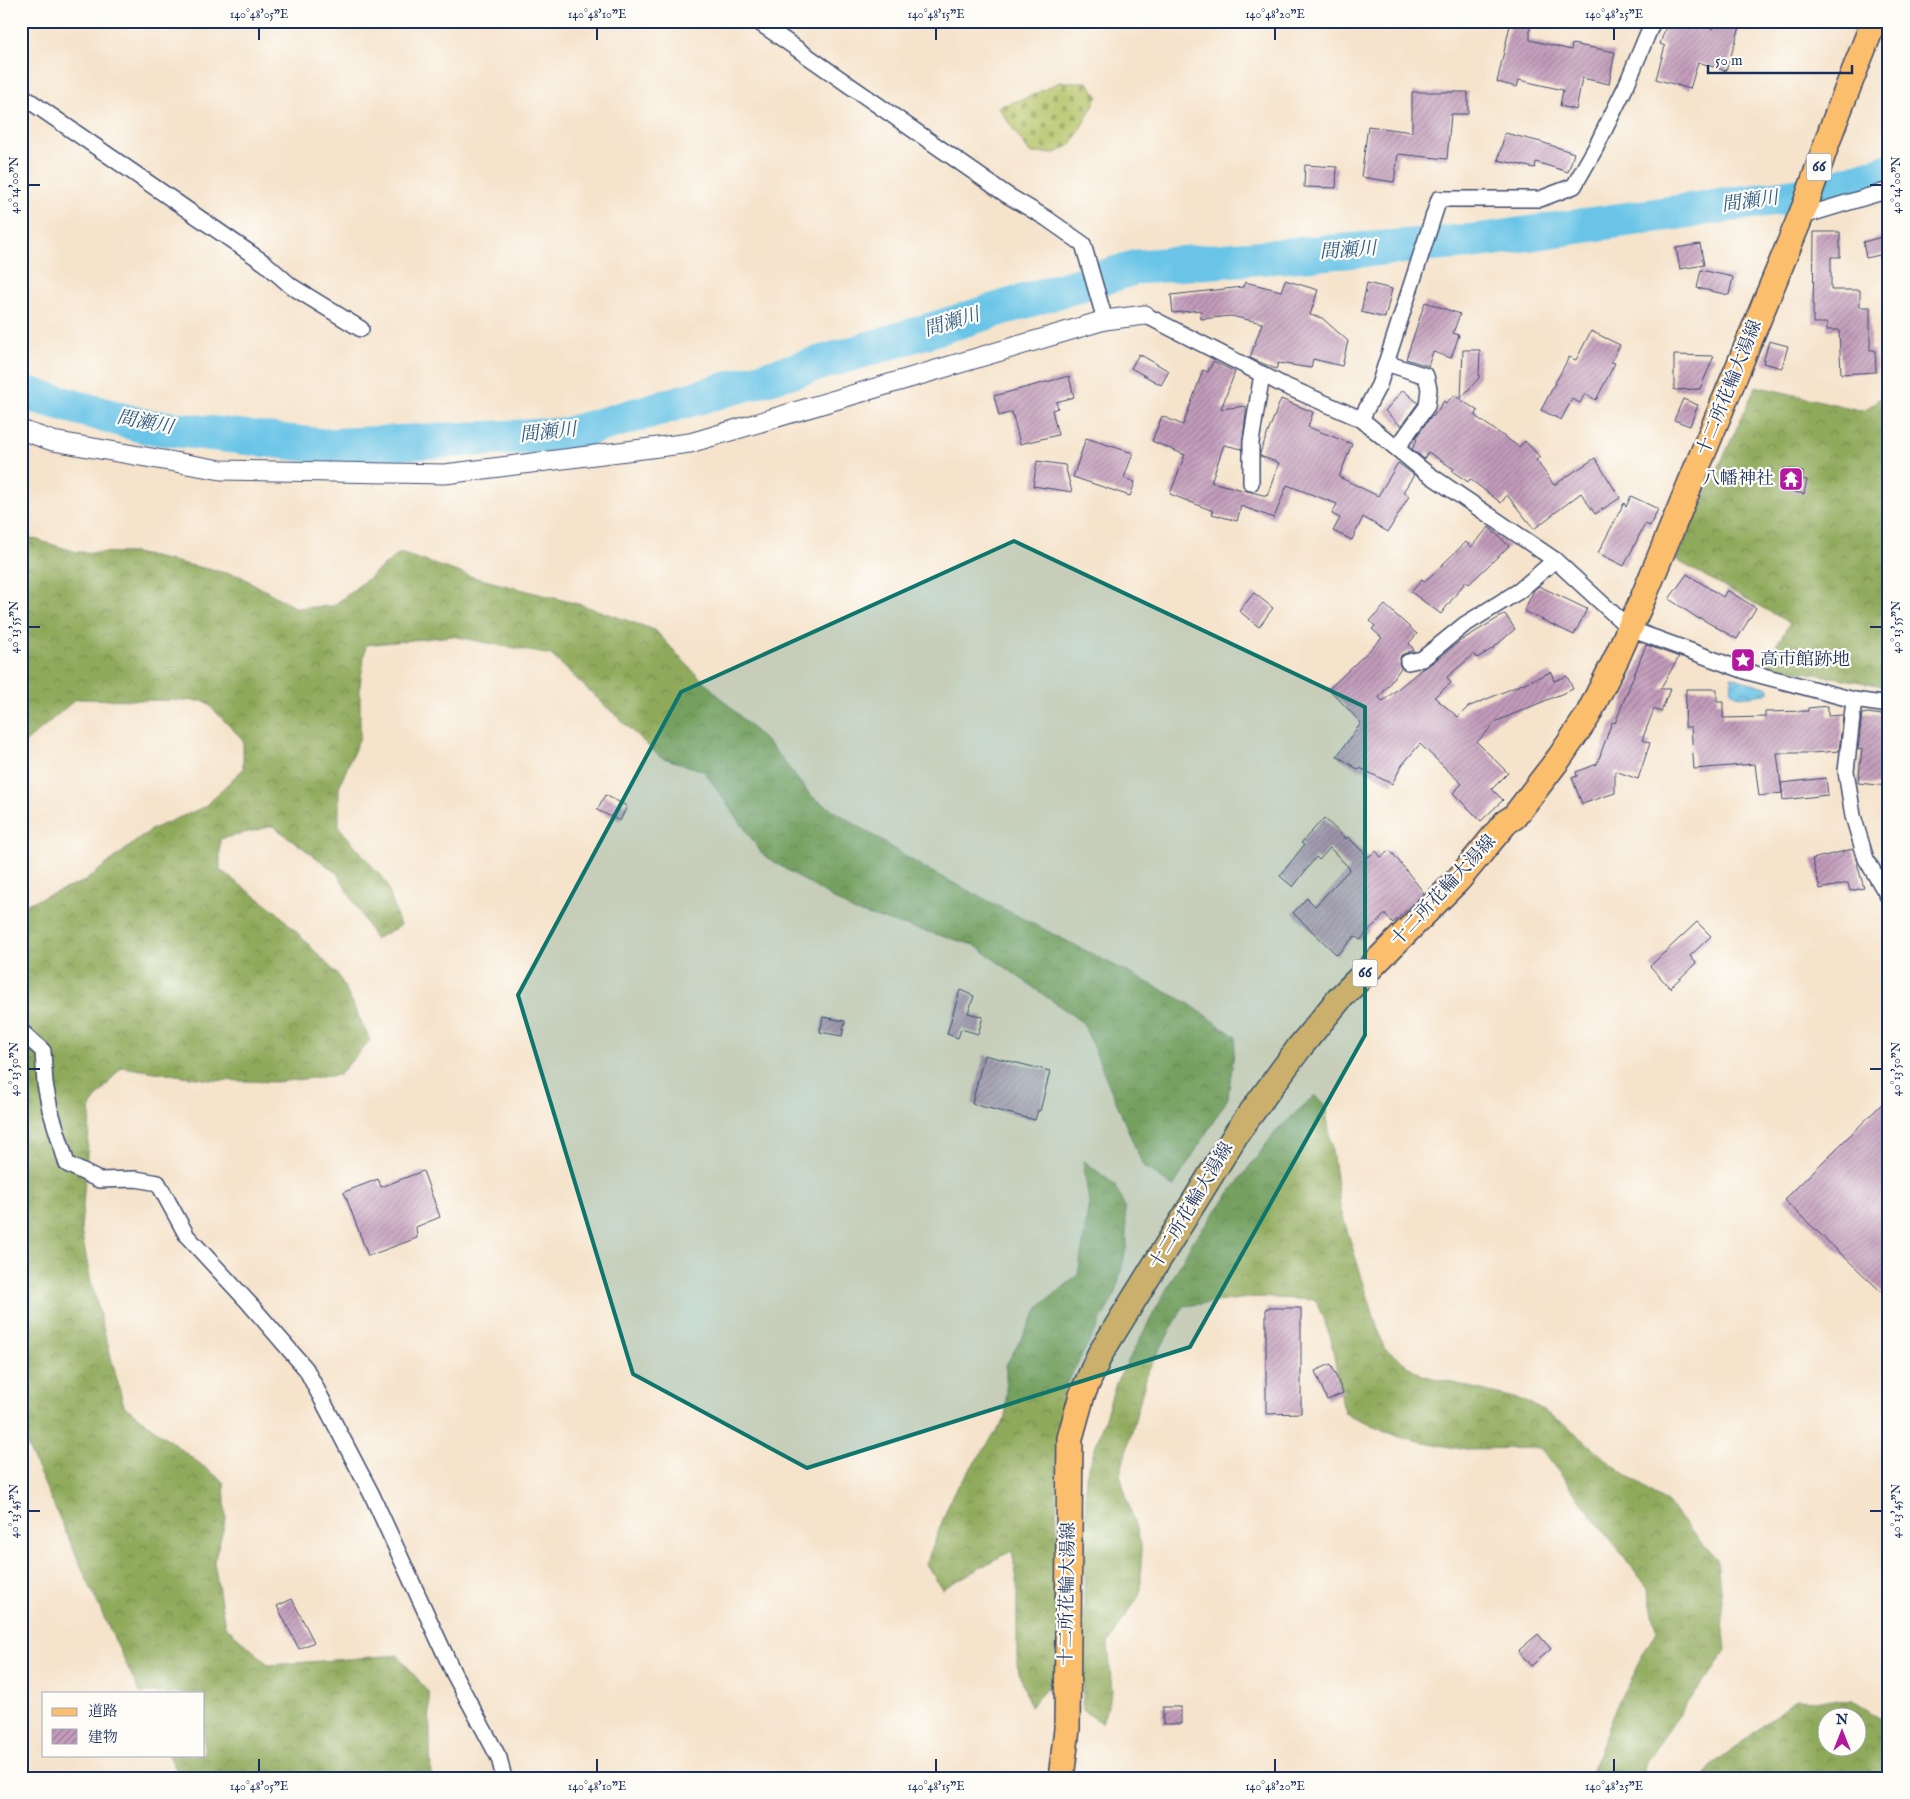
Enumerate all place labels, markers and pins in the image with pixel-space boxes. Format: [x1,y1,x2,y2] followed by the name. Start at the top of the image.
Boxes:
[1778,466,1804,492] temple icon: 八幡神社
[1702,468,1774,491] place label: 八幡神社
[1730,647,1756,673] place icon: 高市館跡地
[1760,649,1850,672] place label: 高市館跡地

